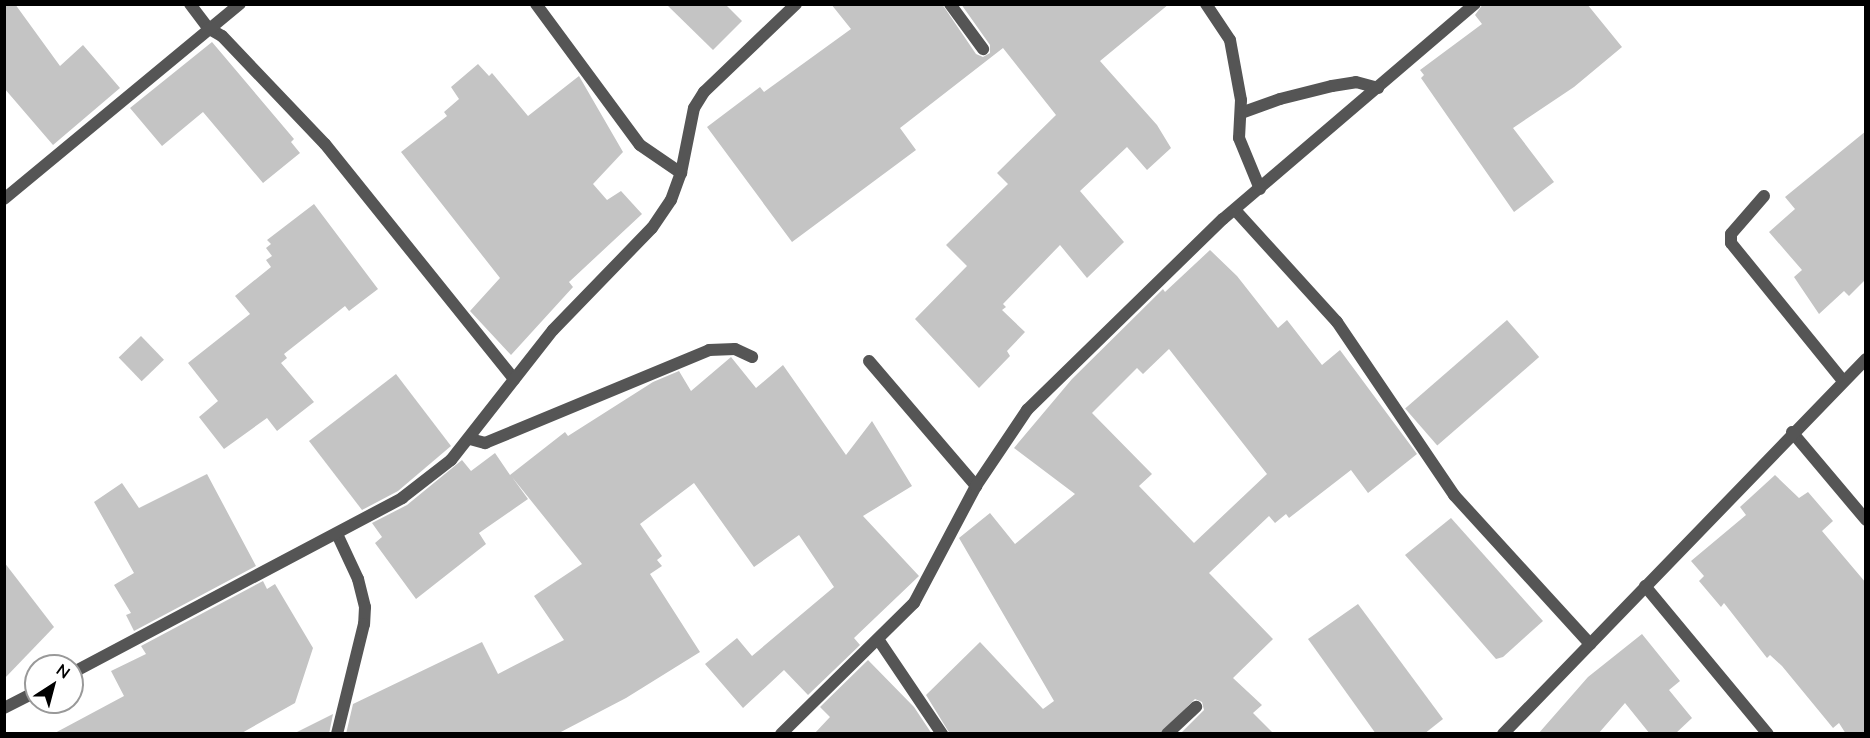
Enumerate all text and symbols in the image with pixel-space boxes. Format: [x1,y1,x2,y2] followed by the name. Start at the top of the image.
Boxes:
[24,654,84,714] north arrow
[53,659,74,683] text: N

